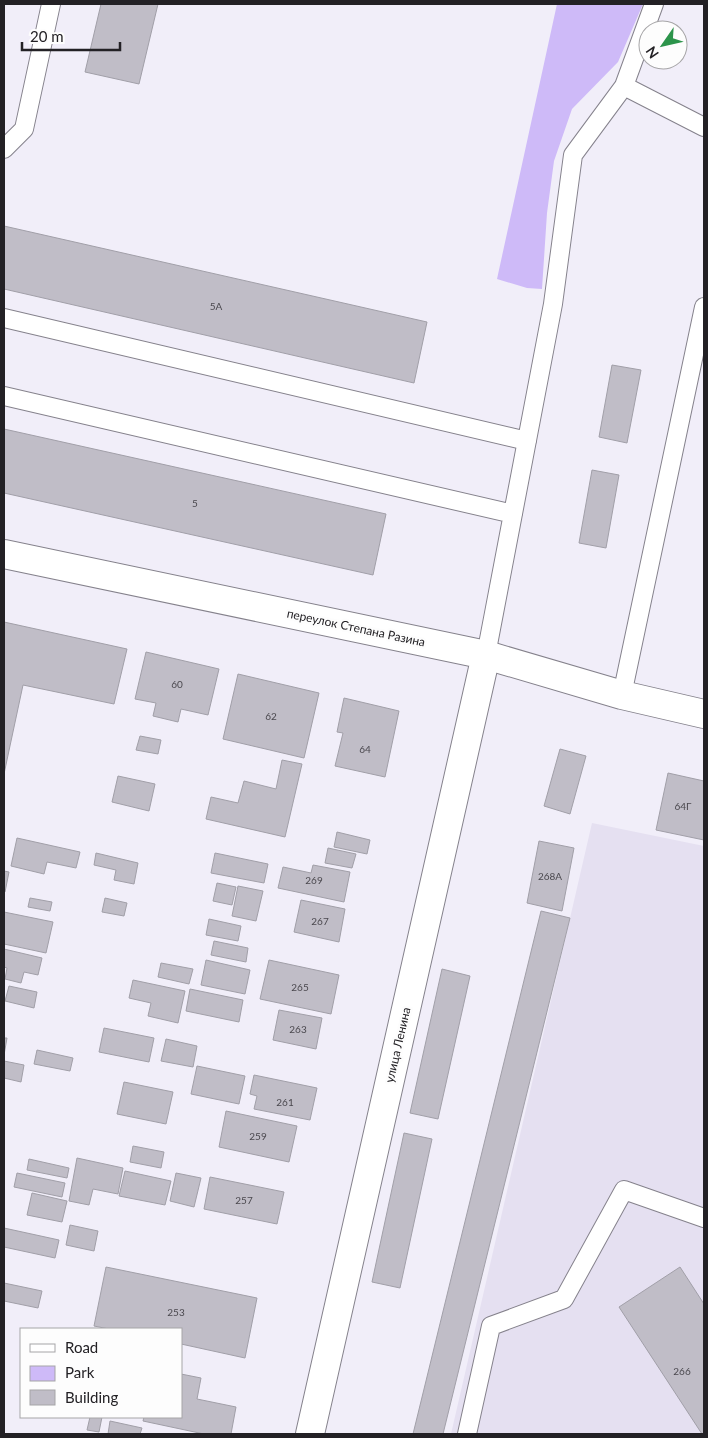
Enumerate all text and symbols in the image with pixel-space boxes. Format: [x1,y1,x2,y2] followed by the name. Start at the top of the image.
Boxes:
[22,20,120,52] scale bar
[638,20,688,70] north arrow
[30,27,64,45] text: 20 m
[642,43,662,62] text: N
[210,300,223,312] house number: 5А
[192,497,198,509] house number: 5
[286,605,427,650] street label: переулок Степана Разина
[171,678,183,690] house number: 60
[265,710,277,722] house number: 62
[359,743,371,755] house number: 64
[675,800,692,812] house number: 64Г
[538,870,562,882] house number: 268А
[305,874,323,886] house number: 269
[311,915,329,927] house number: 267
[291,981,309,993] house number: 265
[382,1006,413,1084] street label: улица Ленина
[289,1023,307,1035] house number: 263
[276,1096,294,1108] house number: 261
[249,1130,267,1142] house number: 259
[235,1194,253,1206] house number: 257
[167,1306,185,1318] house number: 253
[20,1328,182,1418] legend
[65,1338,98,1356] text: Road
[65,1363,95,1381] text: Park
[673,1365,691,1377] house number: 266
[65,1388,118,1406] text: Building

